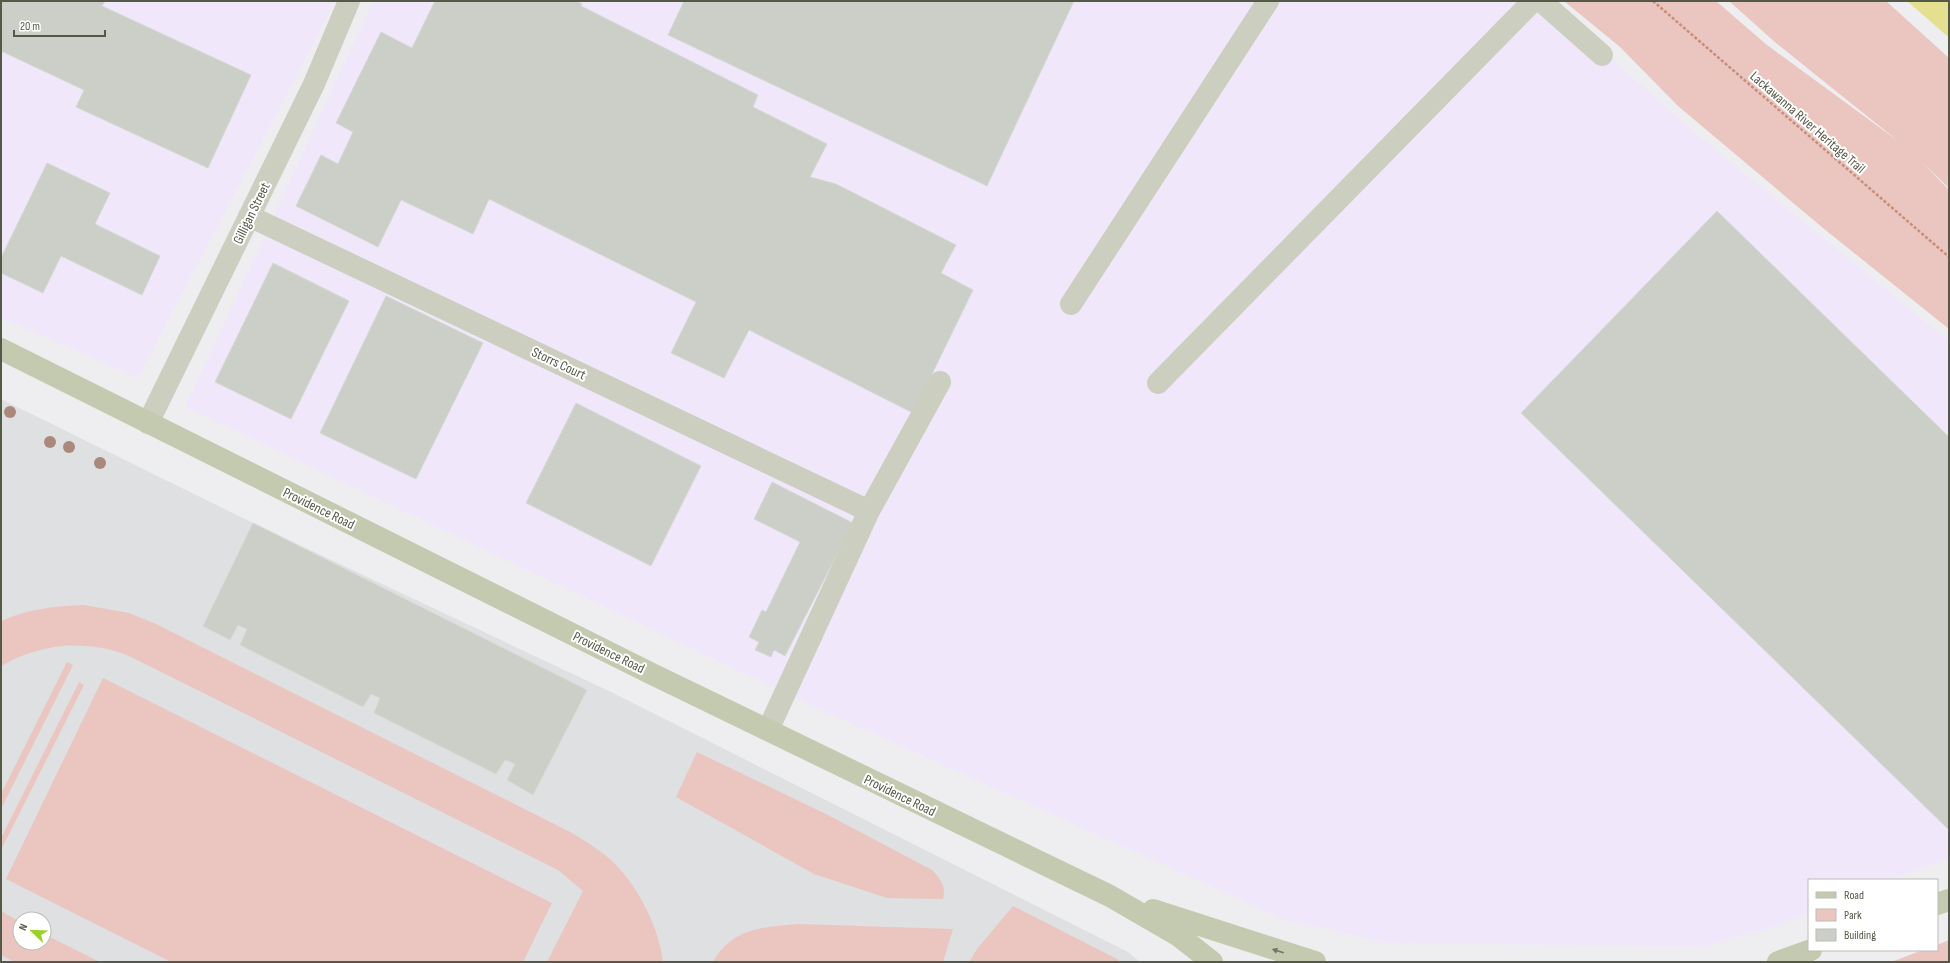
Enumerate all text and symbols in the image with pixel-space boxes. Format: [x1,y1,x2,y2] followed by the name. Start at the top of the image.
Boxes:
[14,12,105,38] scale bar
[20,19,40,34] text: 20 m
[1747,68,1869,177] street label: Lackawanna River Heritage Trail
[229,180,274,247] street label: Gilligan Street
[529,344,589,383] street label: Storrs Court
[280,484,358,533] street label: Providence Road
[570,628,648,677] street label: Providence Road
[861,771,939,820] street label: Providence Road
[1808,879,1938,951] legend
[1844,888,1864,903] text: Road
[1844,908,1862,923] text: Park
[12,911,52,951] north arrow
[16,922,30,933] text: N
[1844,928,1876,943] text: Building
[1272,947,1284,953] one-way arrow

